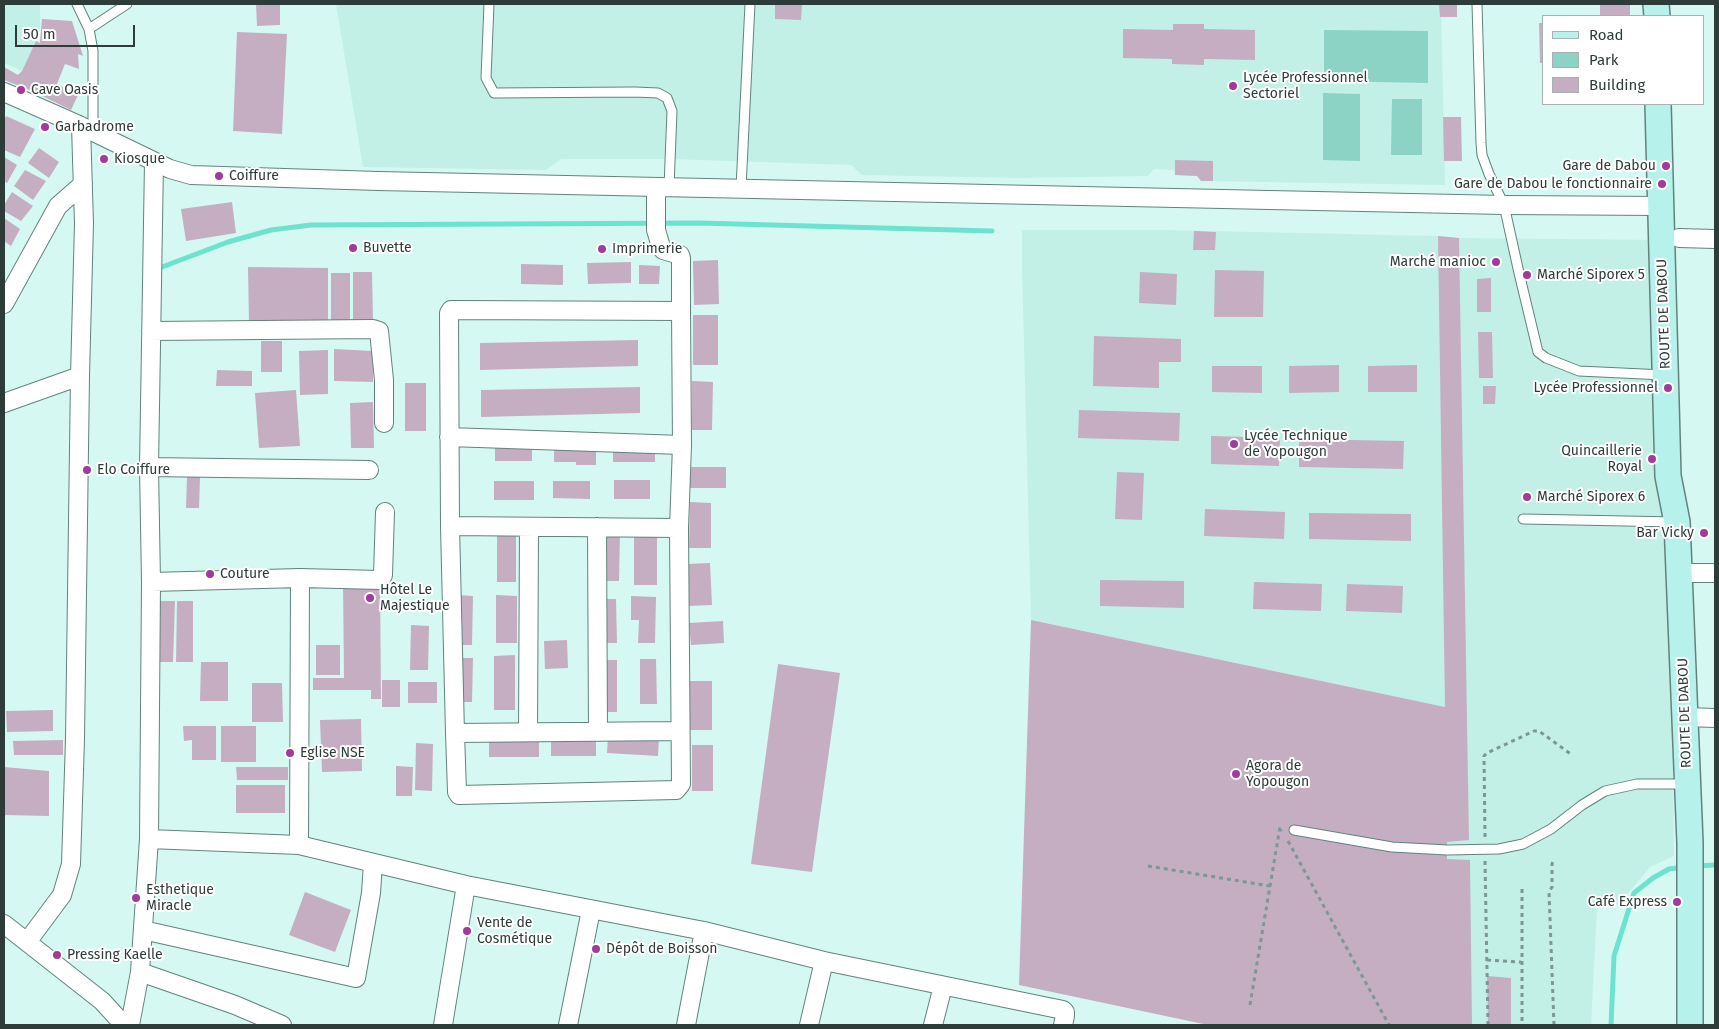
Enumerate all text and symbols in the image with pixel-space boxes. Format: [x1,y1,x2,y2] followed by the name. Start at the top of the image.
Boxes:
[18,15,138,47] scale bar
[1542,15,1704,105] legend
[23,25,56,43] text: 50 m
[1589,26,1624,44] text: Road
[1589,51,1619,69] text: Park
[1243,70,1368,102] place label: Lycée Professionnel Sectoriel
[1589,76,1645,94] text: Building
[1227,80,1239,92] marker: Lycée Professionnel Sectoriel
[31,82,98,98] place label: Cave Oasis
[15,84,27,96] marker: Cave Oasis
[55,119,134,135] place label: Garbadrome
[39,121,51,133] marker: Garbadrome
[114,151,165,167] place label: Kiosque
[98,153,110,165] marker: Kiosque
[1562,158,1656,174] place label: Gare de Dabou
[1660,160,1672,172] marker: Gare de Dabou
[229,168,279,184] place label: Coiffure
[213,170,225,182] marker: Coiffure
[1454,176,1652,192] place label: Gare de Dabou le fonctionnaire
[1656,178,1668,190] marker: Gare de Dabou le fonctionnaire
[363,240,412,256] place label: Buvette
[612,241,682,257] place label: Imprimerie
[347,242,359,254] marker: Buvette
[596,243,608,255] marker: Imprimerie
[1390,254,1486,270] place label: Marché manioc
[1490,256,1502,268] marker: Marché manioc
[1654,259,1674,369] street label: ROUTE DE DABOU
[1537,267,1645,283] place label: Marché Siporex 5
[1521,269,1533,281] marker: Marché Siporex 5
[1533,380,1658,396] place label: Lycée Professionnel
[1662,382,1674,394] marker: Lycée Professionnel
[1244,428,1348,461] place label: Lycée Technique de Yopougon
[1228,438,1240,450] marker: Lycée Technique de Yopougon
[1561,443,1642,476] place label: Quincaillerie Royal
[1646,453,1658,465] marker: Quincaillerie Royal
[97,462,170,478] place label: Elo Coiffure
[81,464,93,476] marker: Elo Coiffure
[1537,489,1645,505] place label: Marché Siporex 6
[1521,491,1533,503] marker: Marché Siporex 6
[1636,525,1694,541] place label: Bar Vicky
[1698,527,1710,539] marker: Bar Vicky
[220,566,270,582] place label: Couture
[204,568,216,580] marker: Couture
[380,582,450,614] place label: Hôtel Le Majestique
[364,592,376,604] marker: Hôtel Le Majestique
[1675,658,1695,768] street label: ROUTE DE DABOU
[300,745,365,761] place label: Eglise NSE
[284,747,296,759] marker: Eglise NSE
[1246,758,1309,790] place label: Agora de Yopougon
[1230,768,1242,780] marker: Agora de Yopougon
[146,882,214,914] place label: Esthetique Miracle
[130,892,142,904] marker: Esthetique Miracle
[1588,894,1667,910] place label: Café Express
[1671,896,1683,908] marker: Café Express
[477,915,552,948] place label: Vente de Cosmétique
[461,925,473,937] marker: Vente de Cosmétique
[606,941,718,957] place label: Dépôt de Boisson
[590,943,602,955] marker: Dépôt de Boisson
[67,947,163,963] place label: Pressing Kaelle
[51,949,63,961] marker: Pressing Kaelle

